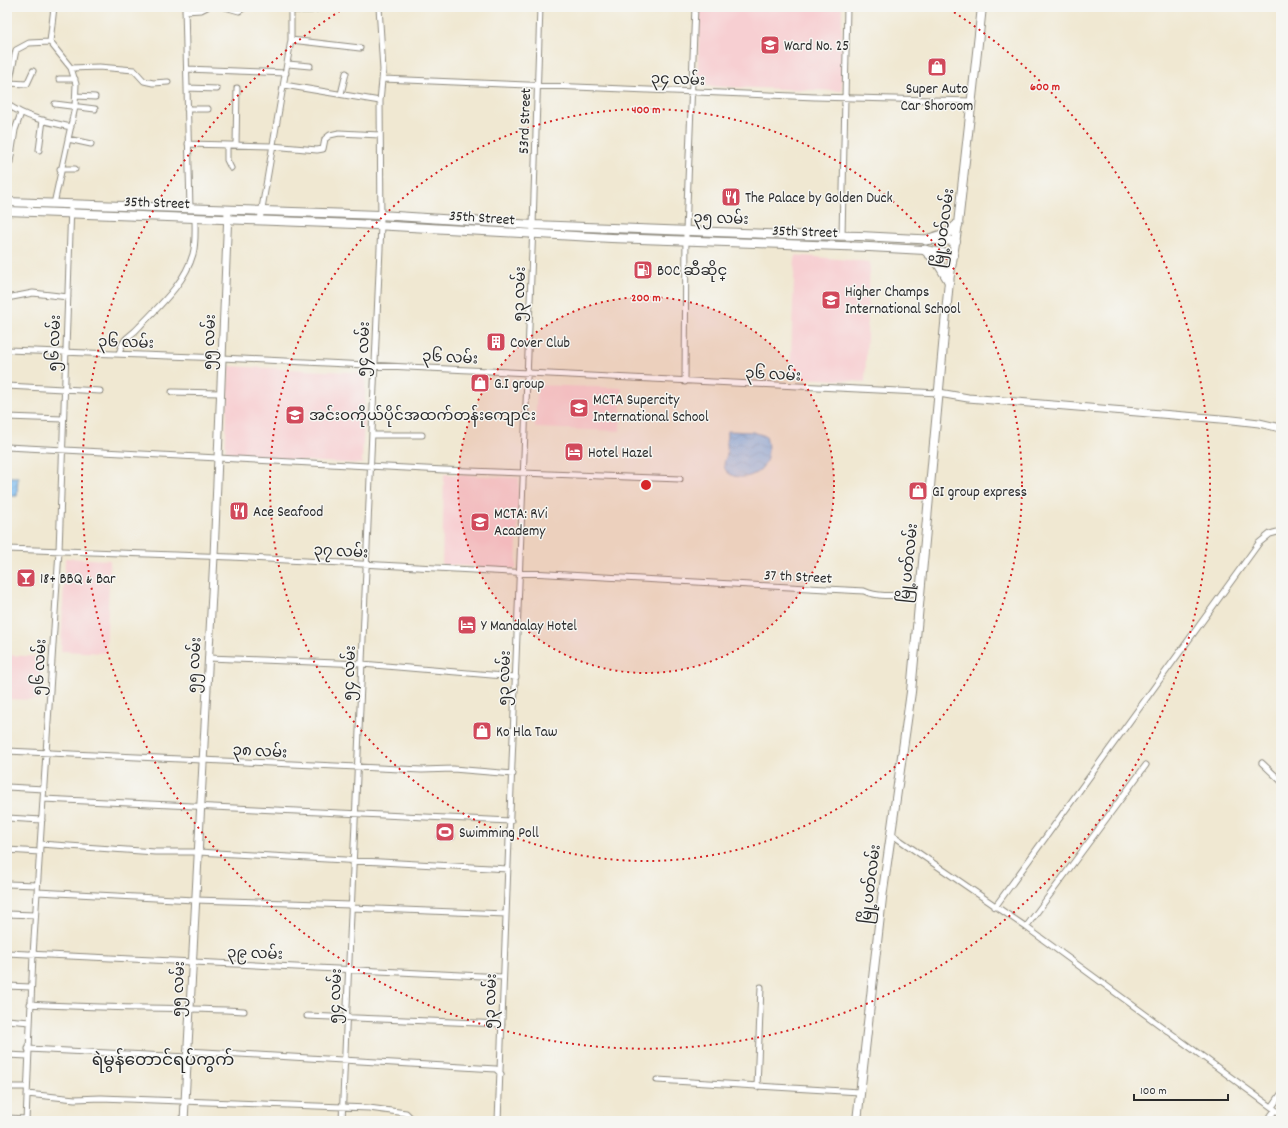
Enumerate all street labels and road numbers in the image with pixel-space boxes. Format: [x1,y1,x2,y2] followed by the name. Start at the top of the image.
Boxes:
[650,68,705,93] street label: ၃၄ လမ်း
[514,87,538,154] street label: 53rd Street
[928,187,961,269] street label: မြို့ပတ်လမ်း
[124,192,191,216] street label: 35th Street
[448,206,516,232] street label: 35th Street
[693,207,749,232] street label: ၃၅ လမ်း
[772,221,839,245] street label: 35th Street
[508,266,533,322] street label: ၅၃ လမ်း
[43,314,68,372] street label: ၅၆ လမ်း
[198,314,223,370] street label: ၅၅ လမ်း
[352,321,377,377] street label: ၅၄ လမ်း
[98,331,154,356] street label: ၃၆ လမ်း
[421,346,478,371] street label: ၃၆ လမ်း
[744,363,801,388] street label: ၃၆ လမ်း
[894,522,925,604] street label: မြို့ပတ်လမ်း
[313,540,369,565] street label: ၃၇ လမ်း
[763,565,833,591] street label: 37 th Street
[183,637,208,694] street label: ၅၅ လမ်း
[28,638,53,696] street label: ၅၆ လမ်း
[338,645,363,701] street label: ၅၄ လမ်း
[493,650,518,706] street label: ၅၃ လမ်း
[232,740,288,765] street label: ၃၈ လမ်း
[855,843,888,925] street label: မြို့ပတ်လမ်း
[227,942,283,967] street label: ၃၉ လမ်း
[167,961,192,1017] street label: ၅၅ လမ်း
[324,968,349,1024] street label: ၅၄ လမ်း
[479,973,504,1029] street label: ၅၃ လမ်း

